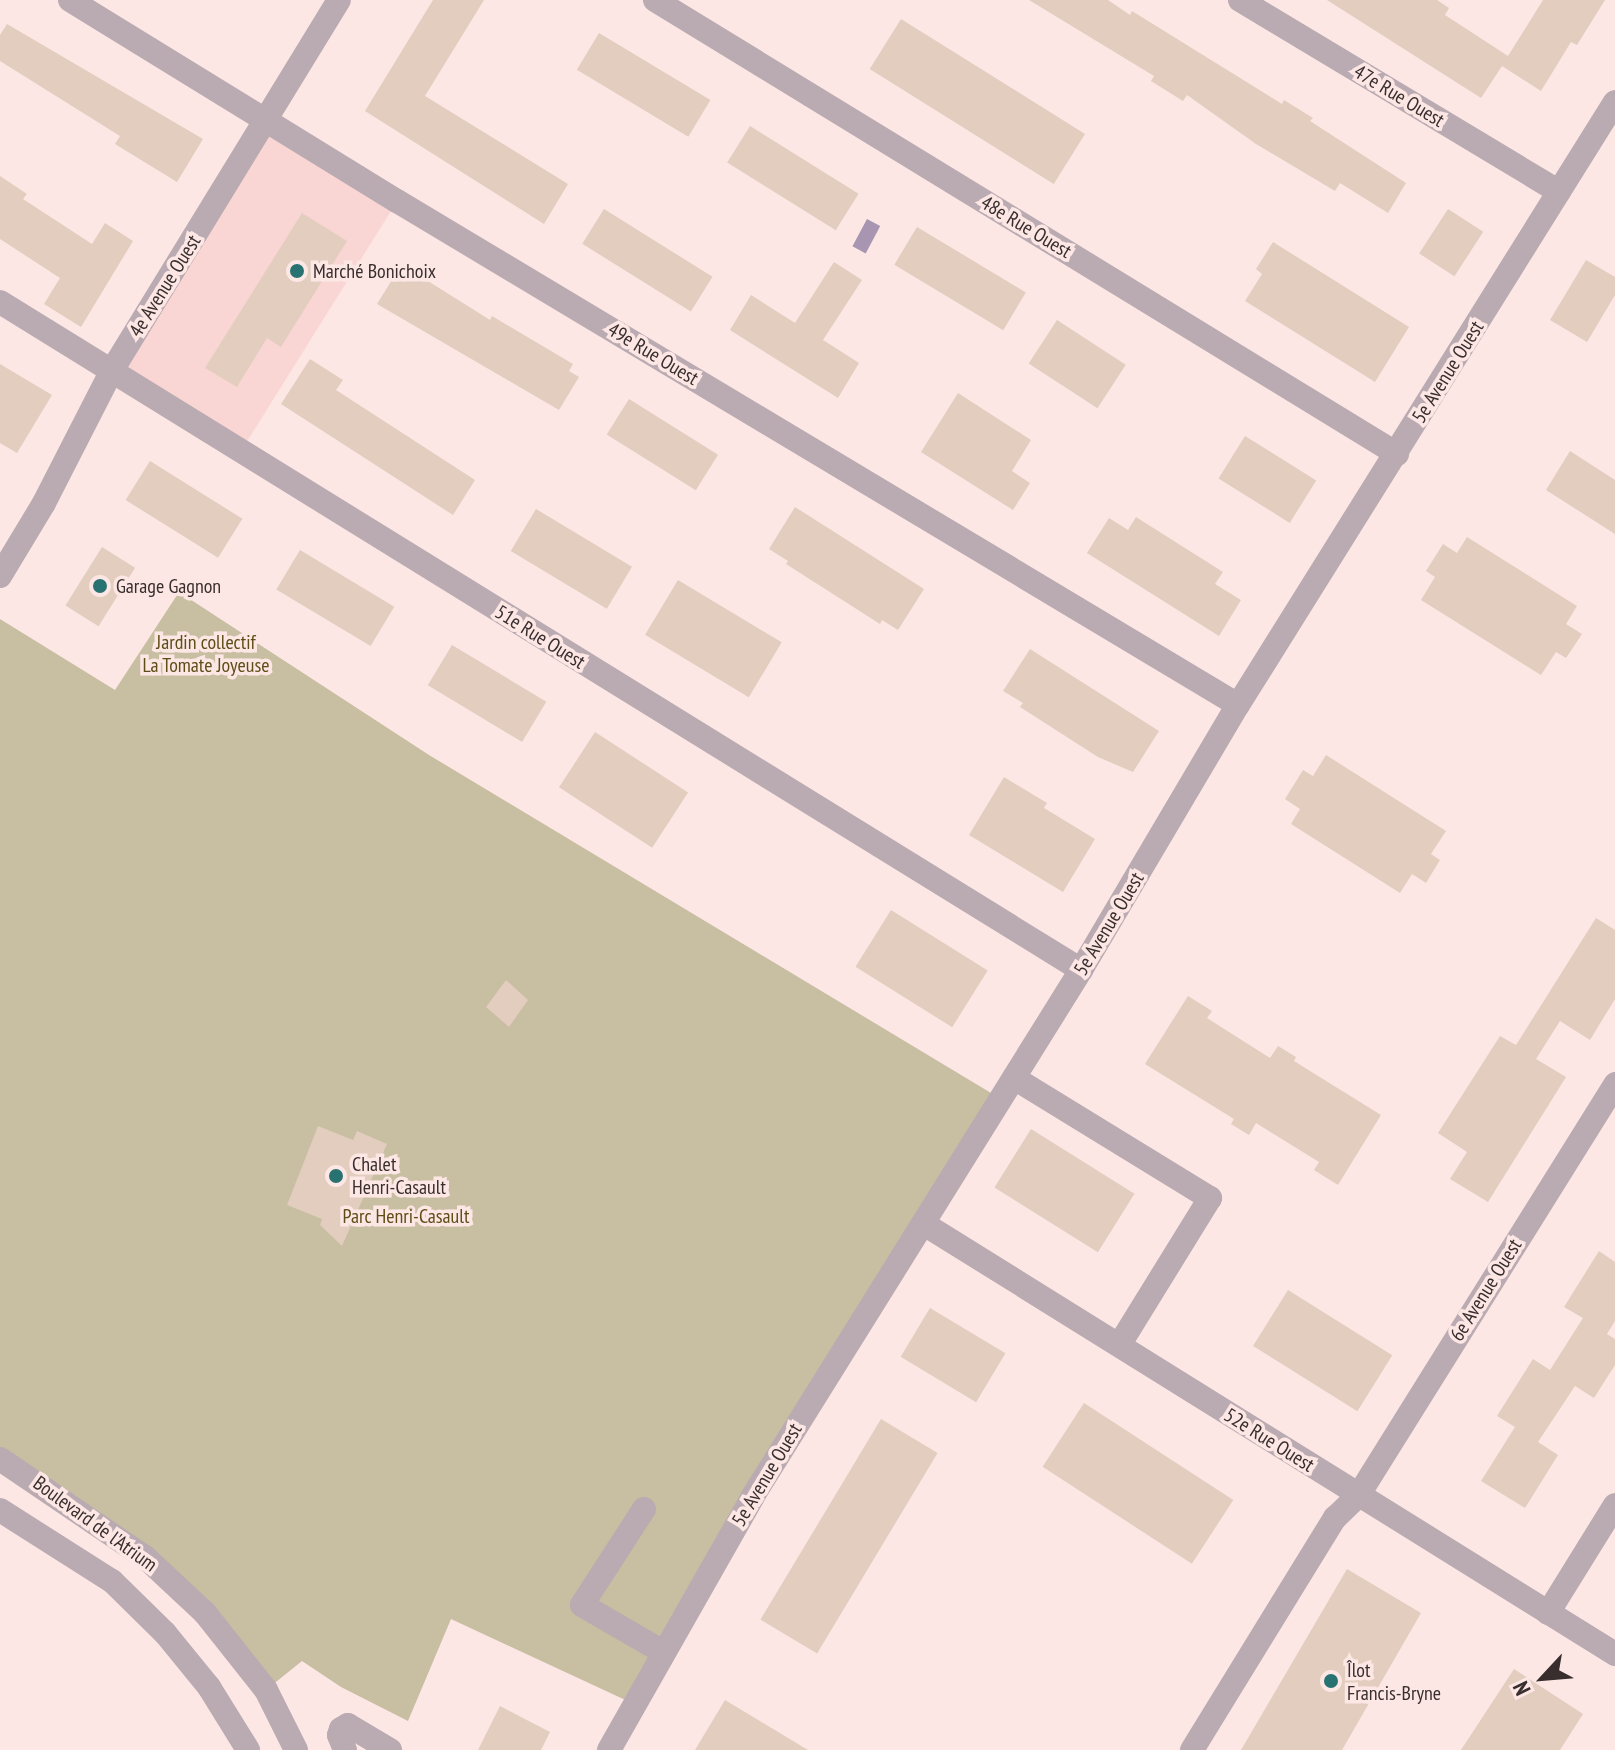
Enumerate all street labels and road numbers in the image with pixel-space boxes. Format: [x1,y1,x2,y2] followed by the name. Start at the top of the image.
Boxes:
[1349,60,1449,132] street label: 47e Rue Ouest
[976,191,1076,263] street label: 48e Rue Ouest
[124,230,206,342] street label: 4e Avenue Ouest
[1407,316,1489,428] street label: 5e Avenue Ouest
[603,318,703,390] street label: 49e Rue Ouest
[491,600,589,674] street label: 51e Rue Ouest
[1069,868,1149,980] street label: 5e Avenue Ouest
[1445,1234,1527,1346] street label: 6e Avenue Ouest
[1220,1403,1318,1477] street label: 52e Rue Ouest
[727,1419,807,1531] street label: 5e Avenue Ouest
[28,1471,162,1577] street label: Boulevard de l'Atrium

